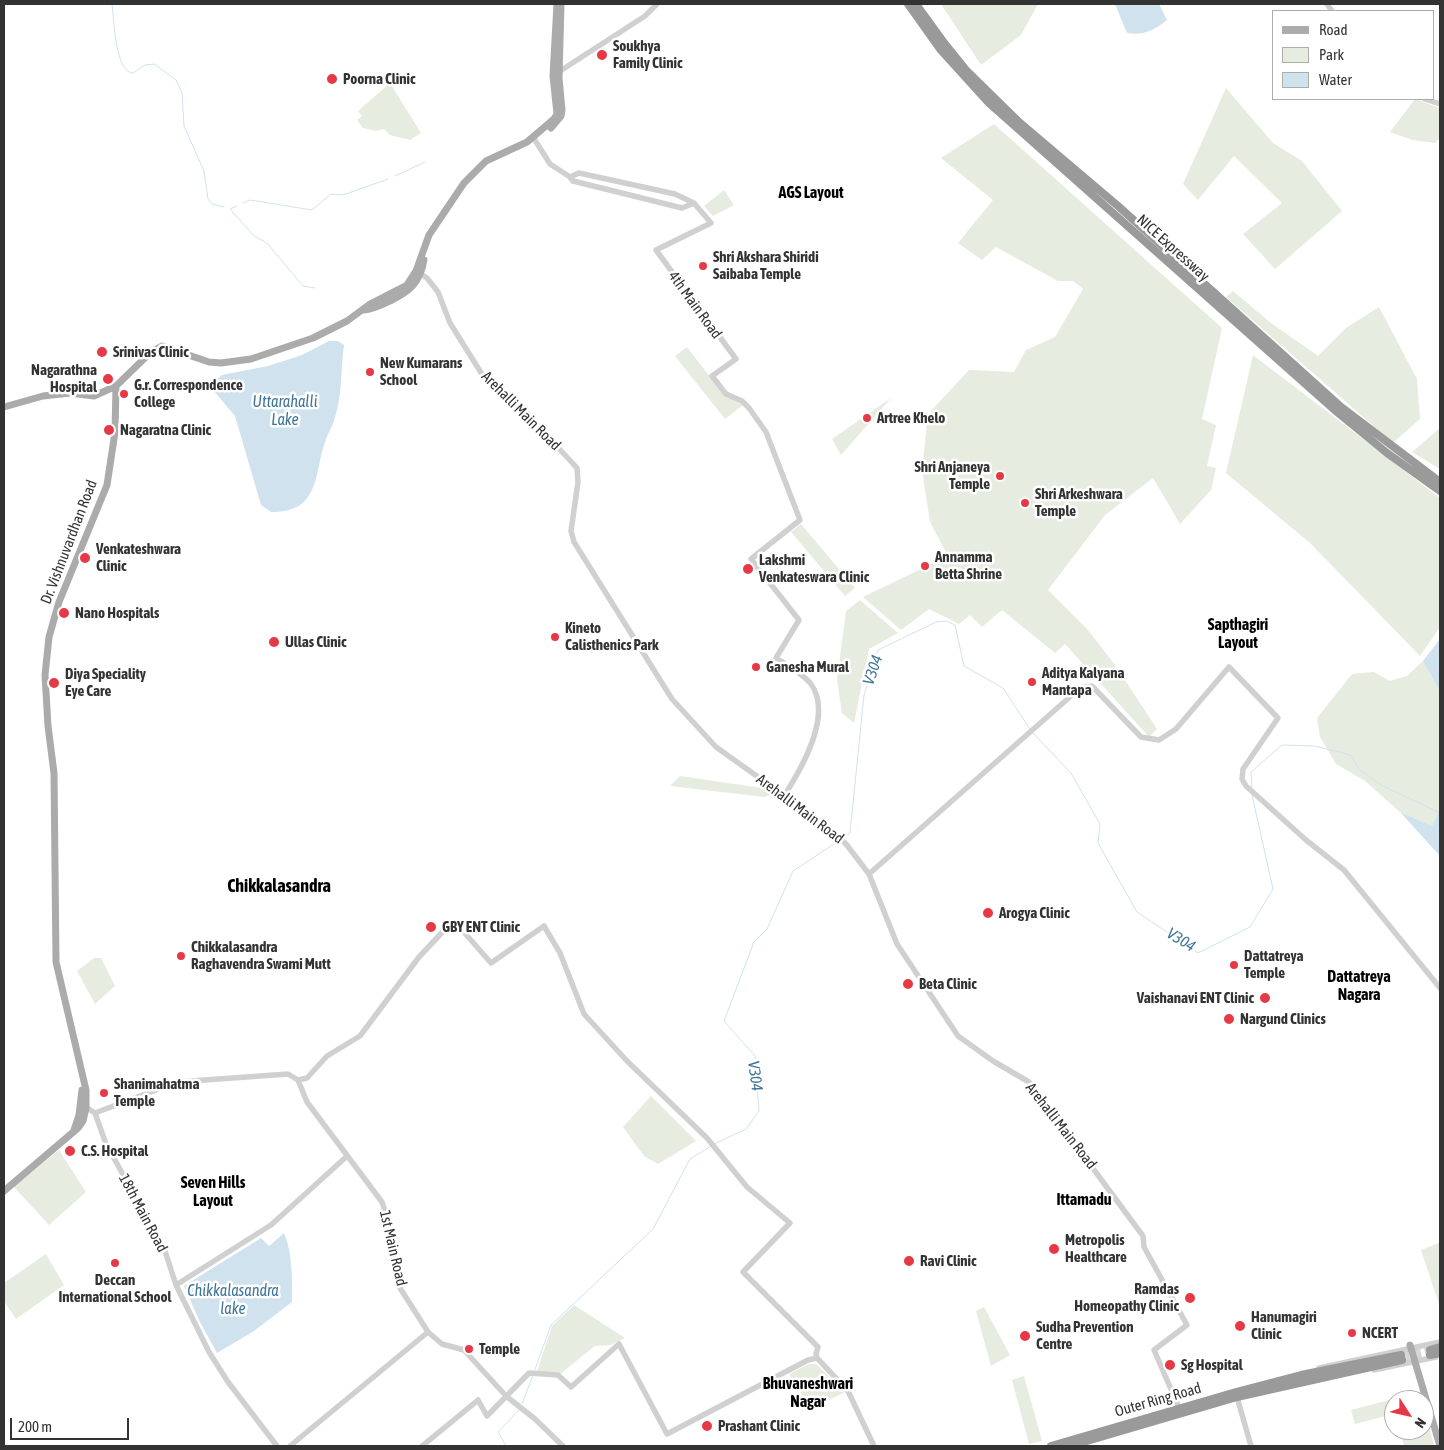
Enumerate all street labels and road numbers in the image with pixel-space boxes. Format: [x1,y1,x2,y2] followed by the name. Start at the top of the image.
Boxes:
[1133,211,1213,285] street label: NICE Expressway
[664,268,726,342] street label: 4th Main Road
[478,368,564,454] street label: Arehalli Main Road
[37,477,101,607] street label: Dr. Vishnuvardhan Road
[753,770,847,848] street label: Arehalli Main Road
[1022,1079,1100,1173] street label: Arehalli Main Road
[115,1171,171,1255] street label: 18th Main Road
[376,1208,410,1288] street label: 1st Main Road
[1113,1379,1203,1421] street label: Outer Ring Road

